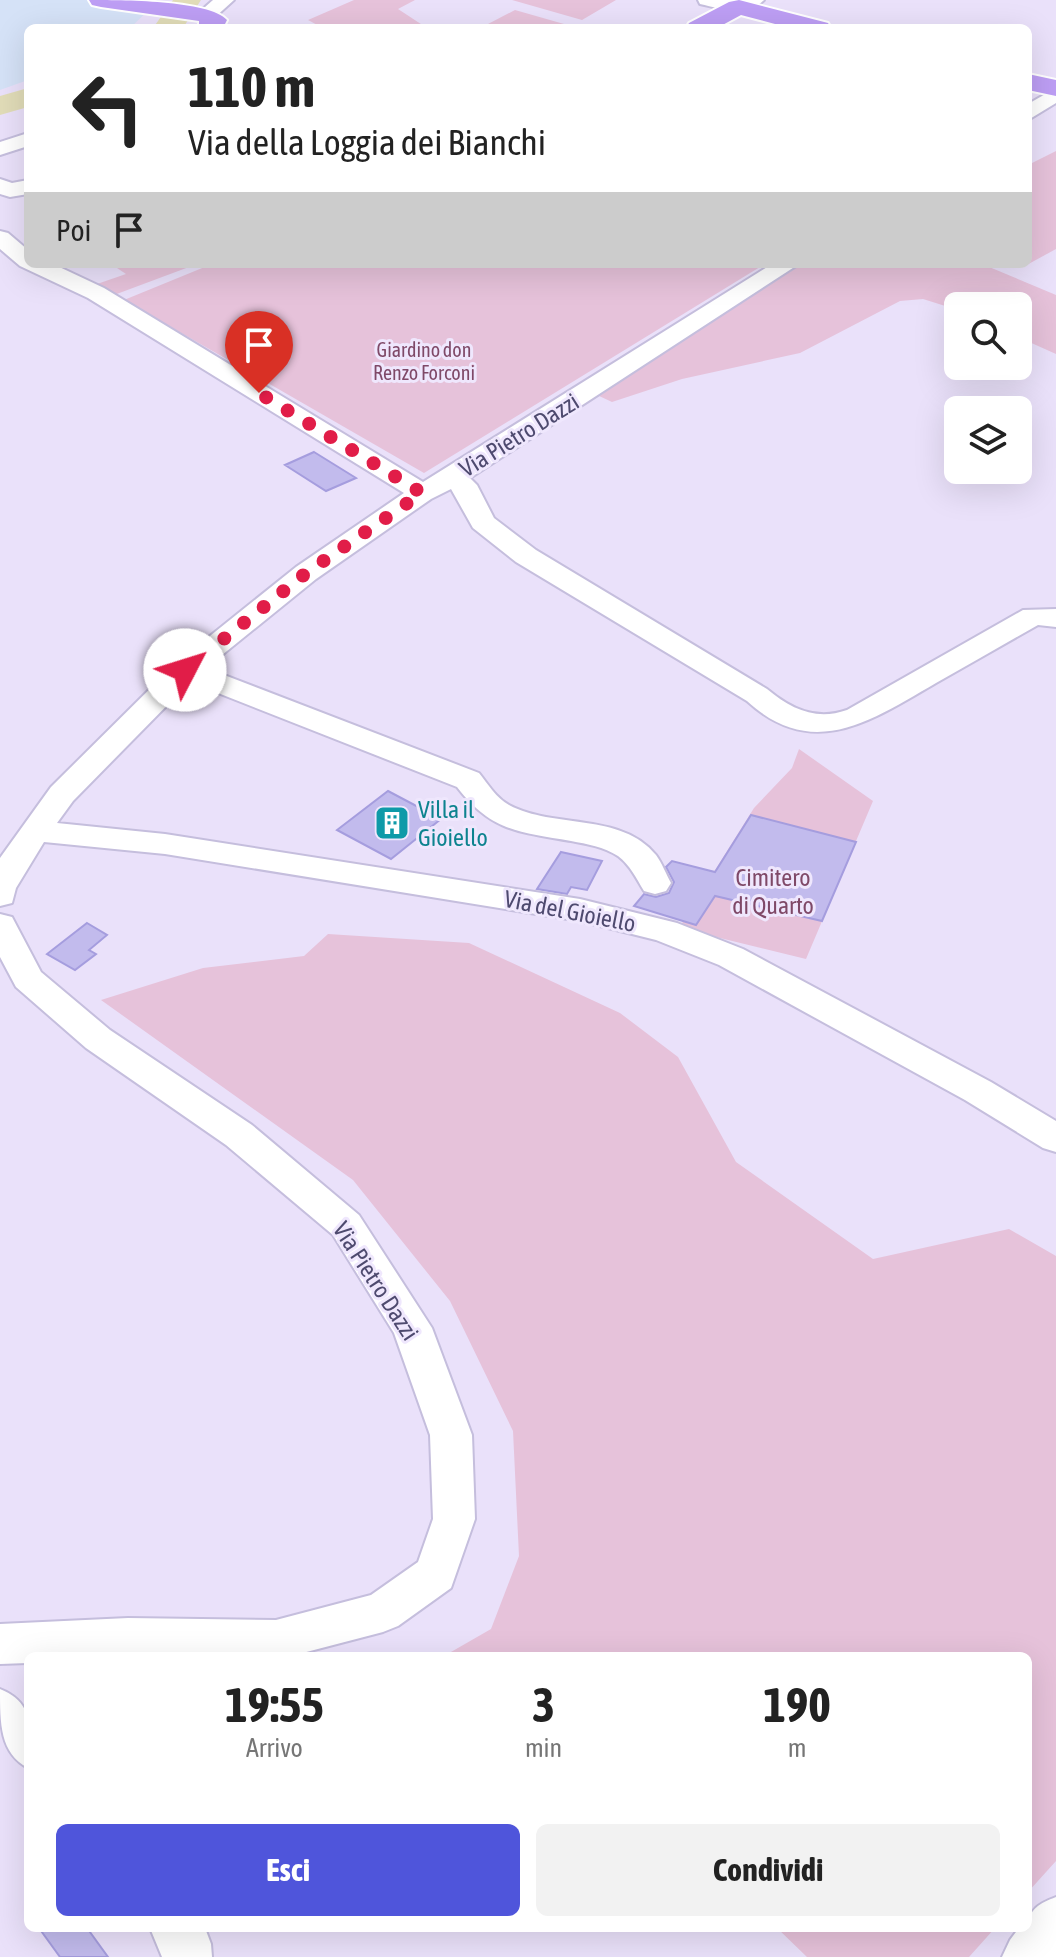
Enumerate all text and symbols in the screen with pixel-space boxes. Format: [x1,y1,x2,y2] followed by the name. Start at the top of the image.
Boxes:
[188,55,315,119] text: 110 m
[56,56,160,160] icon: left
[188,121,546,163] text: Via della Loggia dei Bianchi
[107,208,151,252] icon: arrive
[56,213,91,247] text: Poi
[944,292,1032,484] map controls
[944,292,1032,380] button: search
[225,311,293,393] pin
[237,323,281,367] icon: arrive
[373,338,475,384] park label: Giardino don Renzo Forconi
[454,388,584,482] street label: Via Pietro Dazzi
[944,396,1032,484] button: layers
[143,628,227,712] position arrow
[418,796,488,851] place label: Villa il Gioiello
[373,804,411,842] building icon: Villa il Gioiello
[732,864,814,919] park label: Cimitero di Quarto
[502,885,638,937] street label: Via del Gioiello
[328,1217,424,1345] street label: Via Pietro Dazzi
[225,1677,324,1732] text: 19:55
[532,1677,555,1732] text: 3
[763,1677,831,1732] text: 190
[246,1733,303,1763] text: Arrivo
[525,1733,562,1763] text: min
[788,1733,806,1763] text: m
[56,1824,520,1916] button: Esci
[536,1824,1000,1916] button: Condividi

